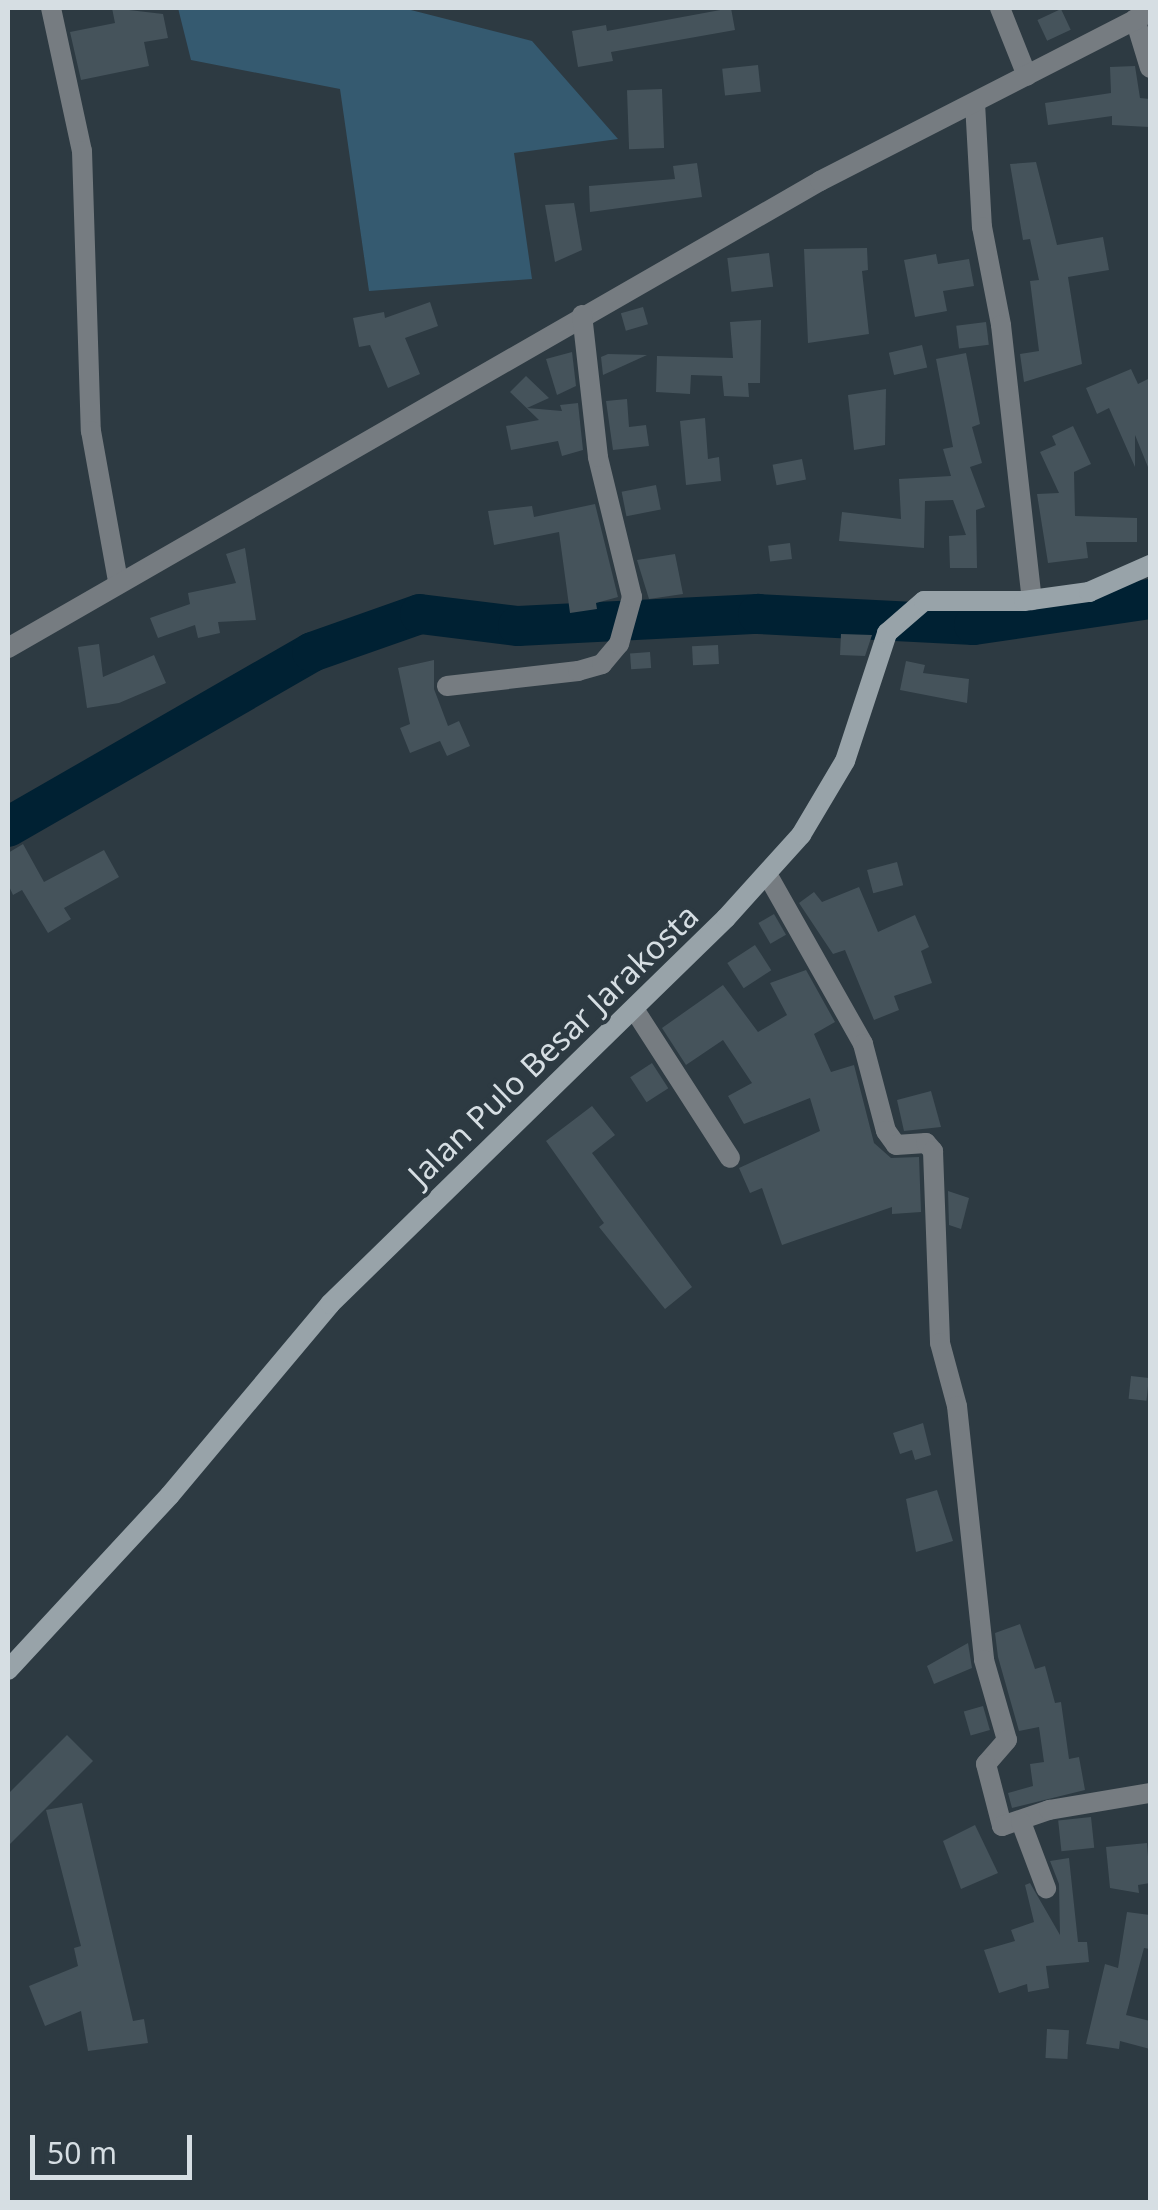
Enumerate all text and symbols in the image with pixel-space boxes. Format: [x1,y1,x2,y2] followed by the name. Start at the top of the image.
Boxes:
[400,896,706,1194] street label: Jalan Pulo Besar Jarakosta
[35,2115,198,2177] scale bar
[47,2132,117,2173] text: 50 m

